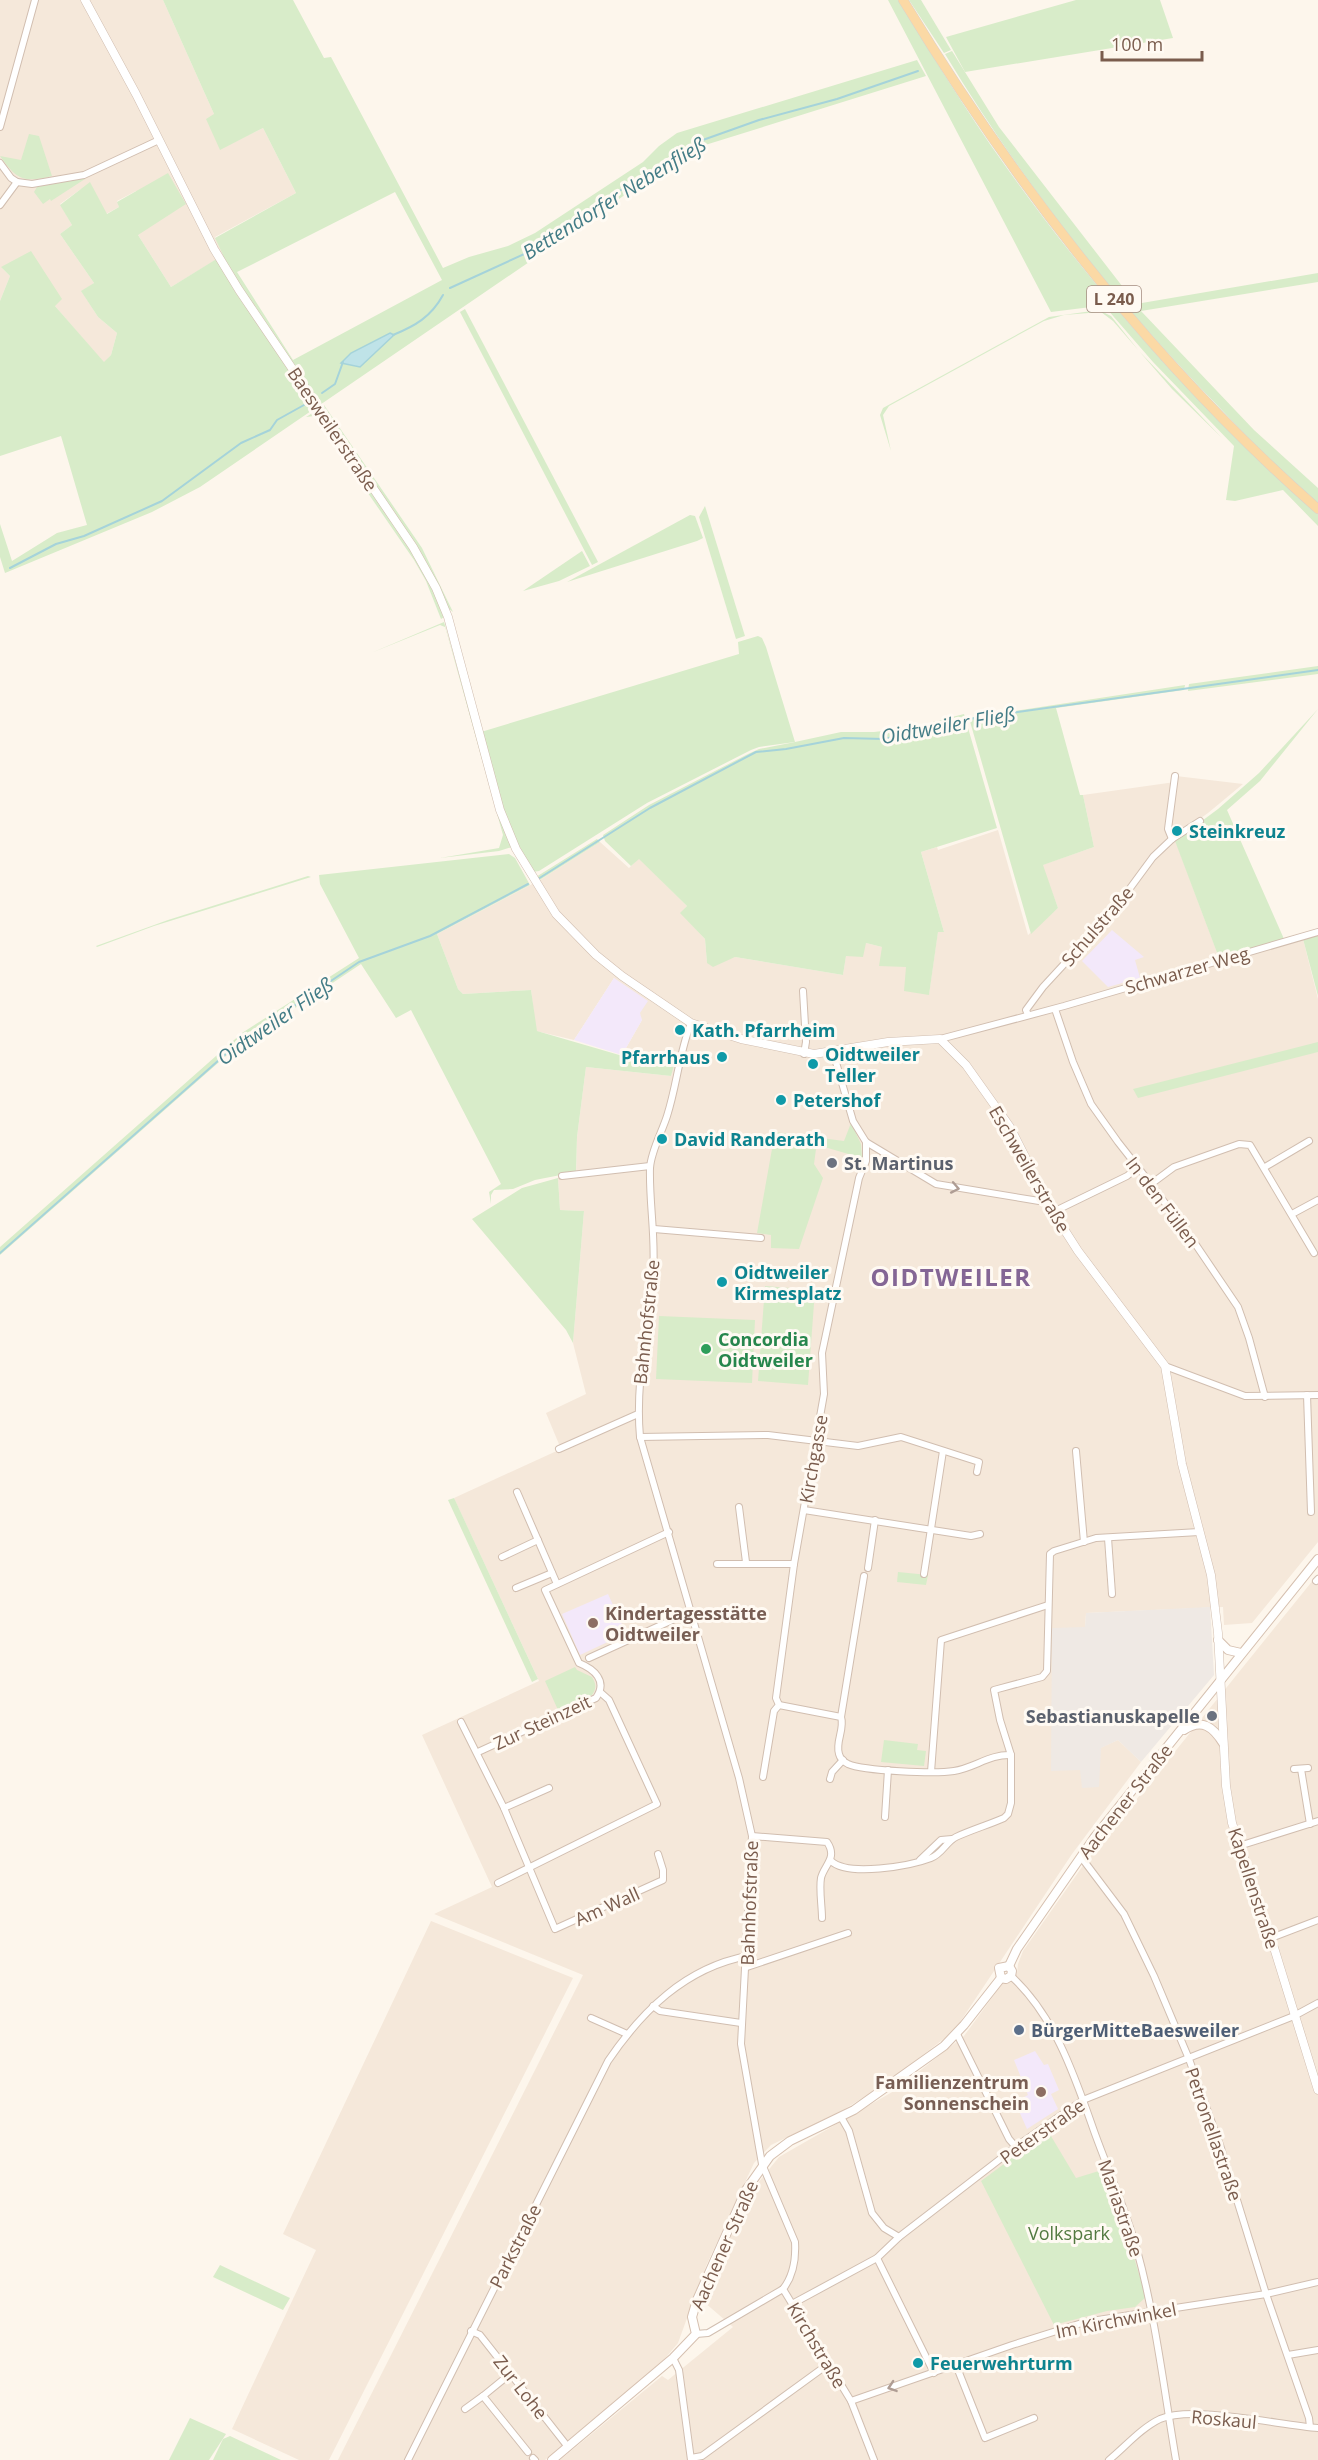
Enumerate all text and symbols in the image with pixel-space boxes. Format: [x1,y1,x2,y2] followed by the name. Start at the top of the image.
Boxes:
[1102,24,1202,62] scale bar
[1111,32,1163,56] text: 100 m
[517,130,711,266] water label: Bettendorfer Nebenfließ
[1087,286,1141,312] road number: L 240
[283,362,383,496] street label: Baesweilerstraße
[879,700,1017,750] water label: Oidtweiler Fließ
[1189,819,1285,843] place label: Steinkreuz
[1170,824,1184,838] marker: Steinkreuz
[1056,881,1138,971] street label: Schulstraße
[1122,941,1252,999] street label: Schwarzer Weg
[211,971,339,1071] water label: Oidtweiler Fließ
[692,1018,835,1042] place label: Kath. Pfarrheim
[673,1023,687,1037] marker: Kath. Pfarrheim
[825,1042,920,1087] place label: Oidtweiler Teller
[621,1045,710,1069] place label: Pfarrhaus
[715,1050,729,1064] marker: Pfarrhaus
[806,1057,820,1071] marker: Oidtweiler Teller
[793,1088,881,1112] place label: Petershof
[774,1093,788,1107] marker: Petershof
[984,1101,1076,1237] street label: Eschweilerstraße
[674,1127,825,1151] place label: David Randerath
[655,1132,669,1146] marker: David Randerath
[844,1151,954,1175] place label: St. Martinus
[1121,1152,1205,1252] street label: In den Füllen
[825,1156,839,1170] marker: St. Martinus
[950,1181,960,1194] one-way arrow
[628,1258,664,1386] street label: Bahnhofstraße
[734,1260,841,1305] place label: Oidtweiler Kirmesplatz
[870,1260,1032,1293] district label: OIDTWEILER
[715,1275,729,1289] marker: Oidtweiler Kirmesplatz
[718,1327,813,1372] place label: Concordia Oidtweiler
[699,1342,713,1356] marker: Concordia Oidtweiler
[793,1413,833,1505] street label: Kirchgasse
[605,1601,767,1646] place label: Kindertagesstätte Oidtweiler
[586,1616,600,1630] marker: Kindertagesstätte Oidtweiler
[489,1689,595,1755] street label: Zur Steinzeit
[1026,1704,1200,1728] place label: Sebastianuskapelle
[1205,1709,1219,1723] marker: Sebastianuskapelle
[1073,1739,1177,1863] street label: Aachener Straße
[1223,1824,1285,1952] street label: Kapellenstraße
[735,1840,763,1966] street label: Bahnhofstraße
[571,1881,643,1931] street label: Am Wall
[1031,2018,1239,2042] place label: BürgerMitteBaesweiler
[1012,2023,1026,2037] marker: BürgerMitteBaesweiler
[1180,2064,1248,2204] street label: Petronellastraße
[875,2070,1029,2115] place label: Familienzentrum Sonnenschein
[1034,2085,1048,2099] marker: Familienzentrum Sonnenschein
[995,2093,1089,2169] street label: Peterstraße
[1093,2156,1149,2260] street label: Mariastraße
[685,2176,763,2314] street label: Aachener Straße
[484,2200,546,2292] street label: Parkstraße
[1028,2221,1111,2245] park label: Volkspark
[1054,2297,1178,2343] street label: Im Kirchwinkel
[782,2298,852,2392] street label: Kirchstraße
[489,2350,553,2424] street label: Zur Lohe
[930,2351,1073,2375] place label: Feuerwehrturm
[911,2356,925,2370] marker: Feuerwehrturm
[887,2380,898,2392] one-way arrow
[1190,2404,1258,2434] street label: Roskaul

